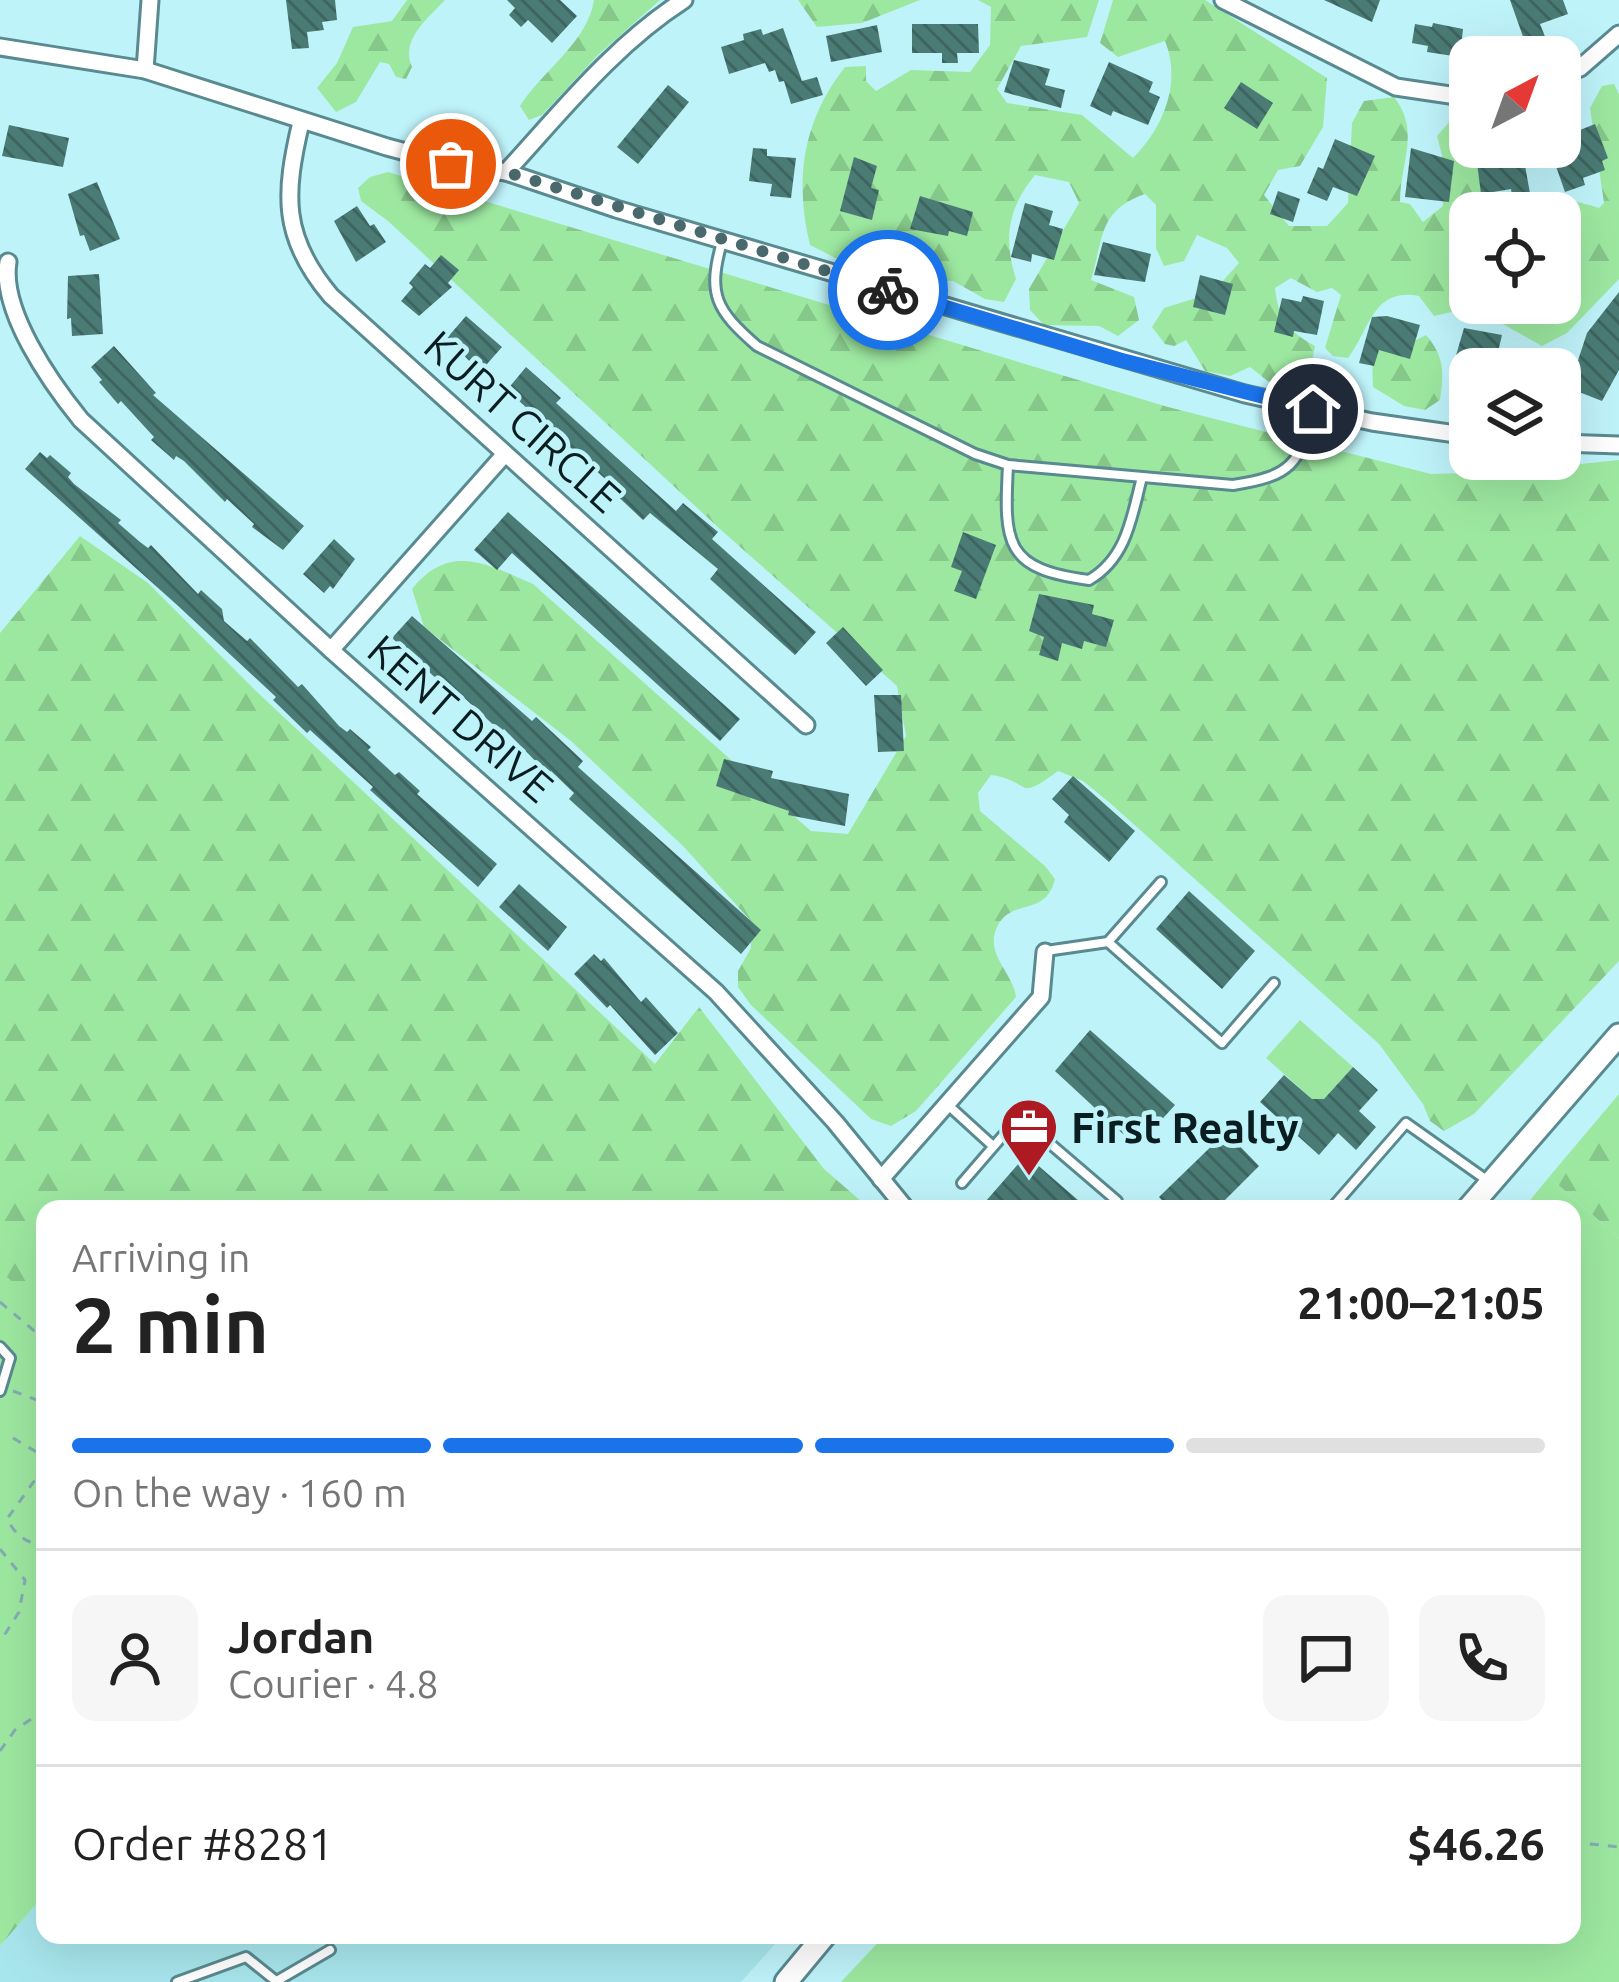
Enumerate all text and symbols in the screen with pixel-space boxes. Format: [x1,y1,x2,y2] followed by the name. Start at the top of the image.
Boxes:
[1449,36,1581,168] north arrow
[1449,36,1581,480] map controls
[400,113,502,215] pin
[418,131,484,197] icon: bag
[1449,192,1581,324] button: locate
[828,230,948,350] courier
[855,257,921,323] icon: bike
[416,321,630,521] street label: KURT CIRCLE
[1449,348,1581,480] button: layers
[1262,358,1364,460] pin
[1280,376,1346,442] icon: home
[359,625,563,811] street label: KENT DRIVE
[998,1096,1060,1178] office icon: First Realty
[1071,1104,1299,1151] place label: First Realty
[72,1236,250,1279] text: Arriving in
[1297,1277,1545,1328] text: 21:00–21:05
[72,1280,269,1368] text: 2 min
[72,1471,407,1514] text: On the way · 160 m
[72,1595,198,1721] button: person
[1263,1595,1389,1721] button: chat
[1419,1595,1545,1721] button: phone
[228,1611,374,1662] text: Jordan
[228,1662,439,1705] text: Courier · 4.8
[72,1818,334,1869] text: Order #8281
[1407,1818,1545,1869] text: $46.26

